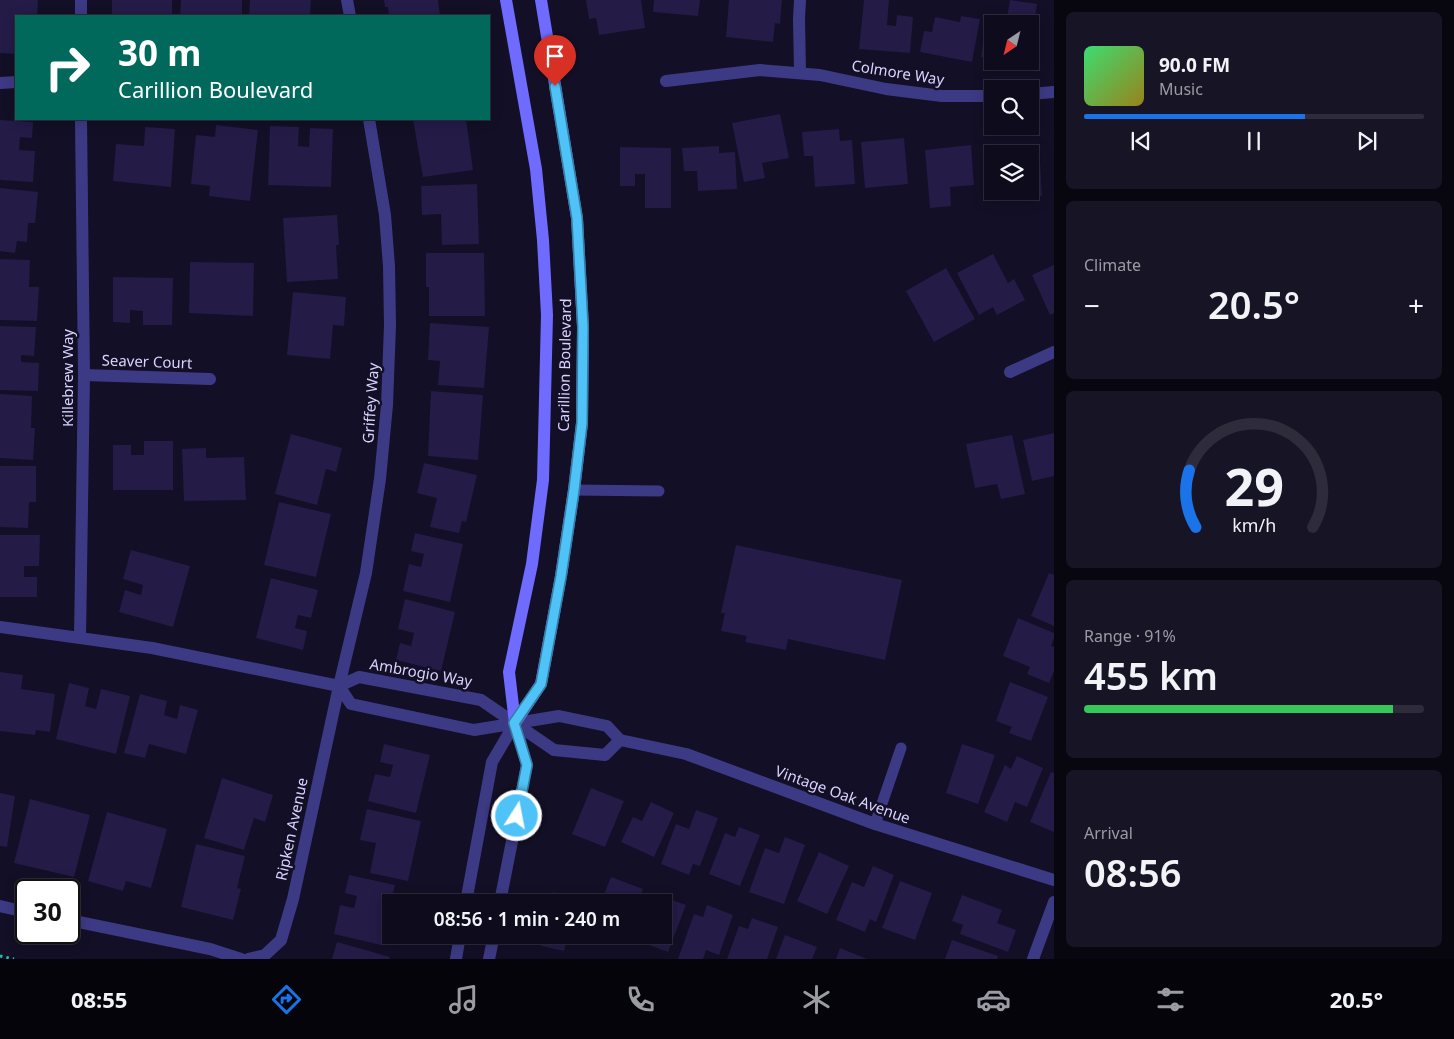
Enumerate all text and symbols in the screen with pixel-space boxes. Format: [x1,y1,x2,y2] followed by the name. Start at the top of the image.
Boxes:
[984,15,1039,70] north arrow
[984,15,1039,200] map controls
[118,29,201,76] text: 30 m
[35,35,100,100] icon: right
[534,35,576,86] pin
[541,42,569,70] icon: arrive
[1159,52,1230,78] text: 90.0 FM
[850,55,946,89] street label: Colmore Way
[118,74,313,104] text: Carillion Boulevard
[1159,78,1203,100] text: Music
[984,80,1039,135] button: search
[1127,127,1155,155] icon: previous
[1240,127,1268,155] icon: pause
[1353,127,1381,155] icon: next
[984,145,1039,200] button: layers
[1084,254,1141,276] text: Climate
[1208,278,1300,330] text: 20.5°
[1084,286,1100,324] text: −
[1408,286,1424,324] text: +
[553,298,575,432] street label: Carillion Boulevard
[57,329,77,427] street label: Killebrew Way
[101,349,193,373] street label: Seaver Court
[357,362,383,444] street label: Griffey Way
[1224,450,1284,521] text: 29
[1232,513,1276,537] text: km/h
[1084,625,1176,647] text: Range · 91%
[1084,649,1218,701] text: 455 km
[368,653,474,691] street label: Ambrogio Way
[773,760,913,828] street label: Vintage Oak Avenue
[270,776,312,882] street label: Ripken Avenue
[490,789,542,841] position arrow
[1084,822,1133,844] text: Arrival
[1084,846,1181,898] text: 08:56
[15,879,80,944] speed limit sign: 30
[434,906,620,932] text: 08:56 · 1 min · 240 m
[269,982,304,1017] icon: directions
[446,982,481,1017] icon: music
[623,982,658,1017] icon: phone
[799,982,834,1017] icon: climate
[976,982,1011,1017] icon: car
[1153,982,1188,1017] icon: filters
[71,984,127,1014] text: 08:55
[1330,984,1383,1014] text: 20.5°

